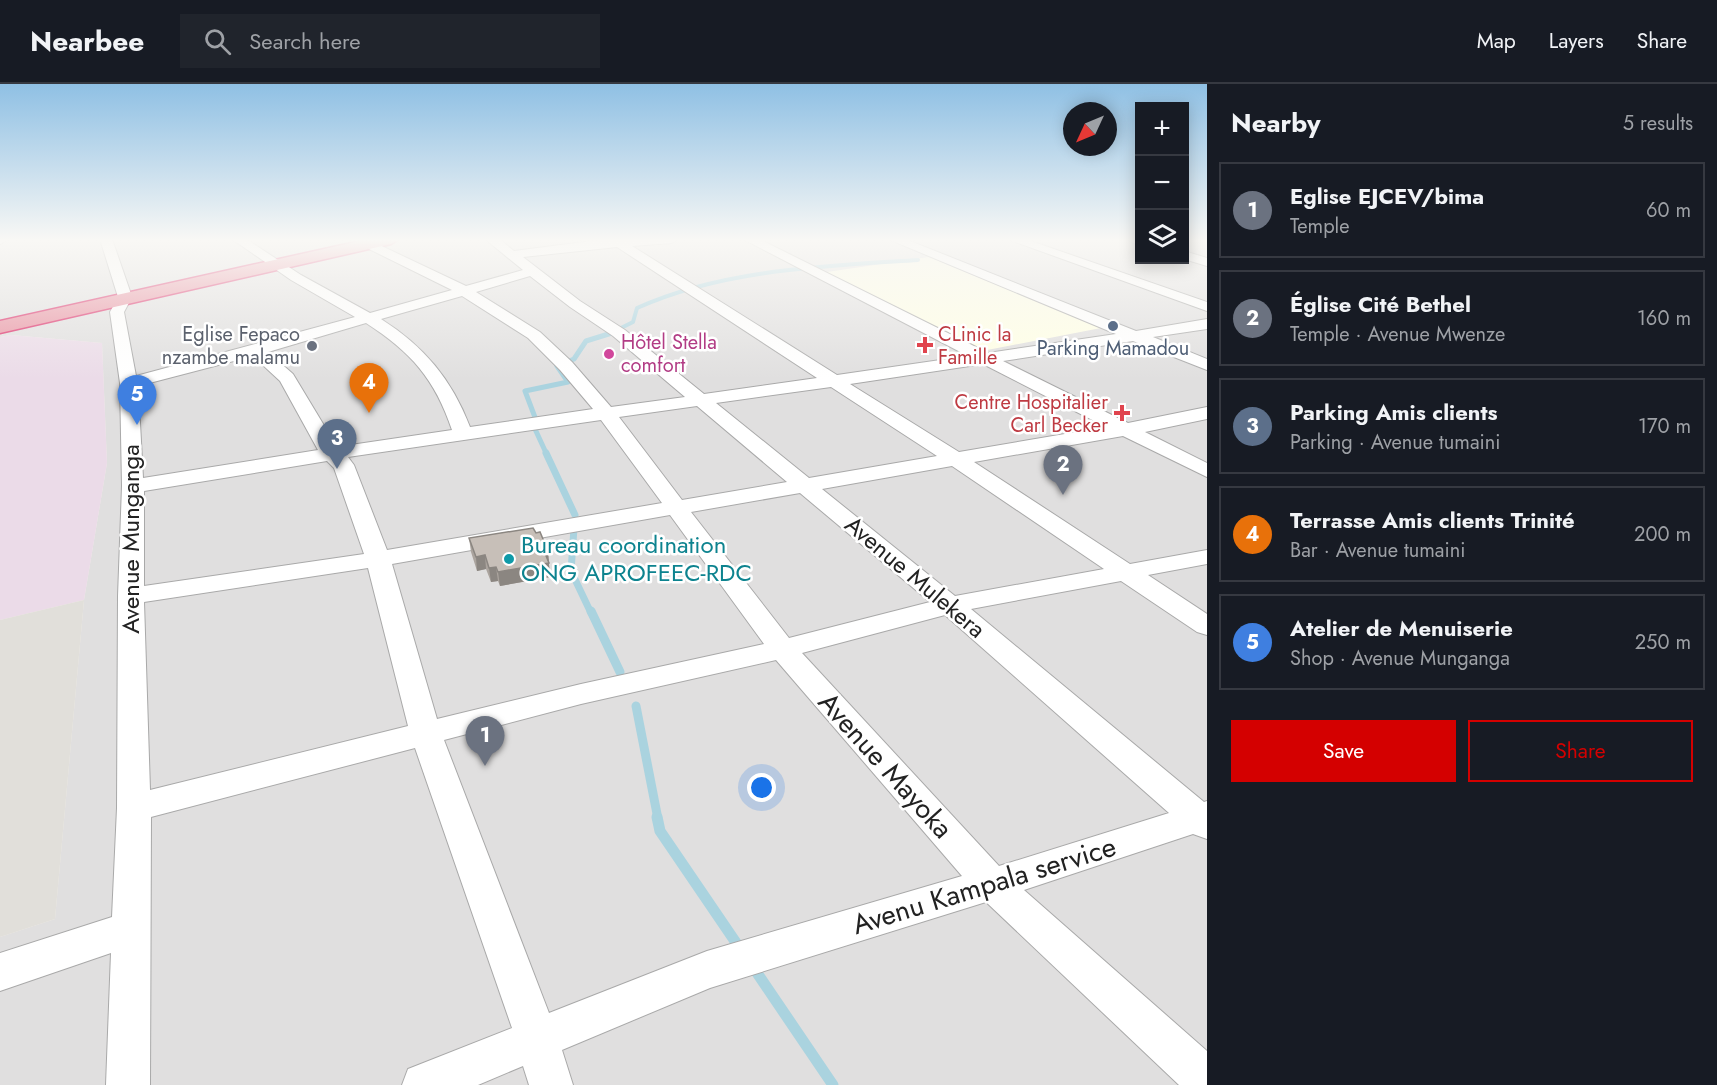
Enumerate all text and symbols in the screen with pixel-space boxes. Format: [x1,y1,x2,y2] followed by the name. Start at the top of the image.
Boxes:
[180,14,600,68] search box
[30,21,144,62] text: Nearbee
[201,25,234,58] icon: search
[249,25,361,57] text: Search here
[1477,26,1516,56] text: Map
[1549,26,1604,56] text: Layers
[1637,26,1687,56] text: Share
[1063,102,1117,156] north arrow
[1135,102,1189,264] map controls
[1135,102,1189,156] button: +
[1231,104,1320,142] text: Nearby
[1623,109,1693,138] text: 5 results
[1135,156,1189,210] button: −
[1290,180,1484,212] text: Eglise EJCEV/bima
[1247,196,1258,225] text: 1
[1646,196,1691,225] text: 60 m
[1135,210,1189,264] button: layers
[1290,212,1350,241] text: Temple
[1290,288,1471,320] text: Église Cité Bethel
[1246,304,1259,333] text: 2
[1637,304,1691,333] text: 160 m
[1106,319,1120,333] marker: Parking Mamadou
[162,320,300,372] place label: Eglise Fepaco nzambe malamu
[938,320,1011,372] place label: CLinic la Famille
[1290,320,1505,349] text: Temple · Avenue Mwenze
[621,328,717,380] place label: Hôtel Stella comfort
[1037,334,1189,363] place label: Parking Mamadou
[916,336,934,354] marker: CLinic la Famille
[305,339,319,353] marker: Eglise Fepaco nzambe malamu
[602,347,616,361] marker: Hôtel Stella comfort
[350,364,388,413] pin: 4
[118,376,156,425] pin: 5
[955,388,1108,440] place label: Centre Hospitalier Carl Becker
[1290,396,1497,428] text: Parking Amis clients
[1113,404,1131,422] marker: Centre Hospitalier Carl Becker
[1246,412,1259,441] text: 3
[1638,412,1691,441] text: 170 m
[318,420,356,469] pin: 3
[1290,428,1500,457] text: Parking · Avenue tumaini
[113,444,148,634] street label: Avenue Munganga
[1044,446,1082,495] pin: 2
[1290,504,1575,536] text: Terrasse Amis clients Trinité
[837,507,993,646] street label: Avenue Mulekera
[1246,520,1259,549] text: 4
[1634,520,1691,549] text: 200 m
[521,527,752,590] place label: Bureau coordination ONG APROFEEC-RDC
[1290,536,1465,565] text: Bar · Avenue tumaini
[502,552,516,566] marker: Bureau coordination ONG APROFEEC-RDC
[1290,612,1513,644] text: Atelier de Menuiserie
[1246,628,1259,657] text: 5
[1635,628,1691,657] text: 250 m
[1290,644,1510,673] text: Shop · Avenue Munganga
[809,683,963,848] street label: Avenue Mayoka
[466,716,504,766] pin: 1
[1231,720,1456,782] button: Save
[1468,720,1693,782] button: Share
[747,773,776,802] your location
[847,826,1121,945] street label: Avenu Kampala service

